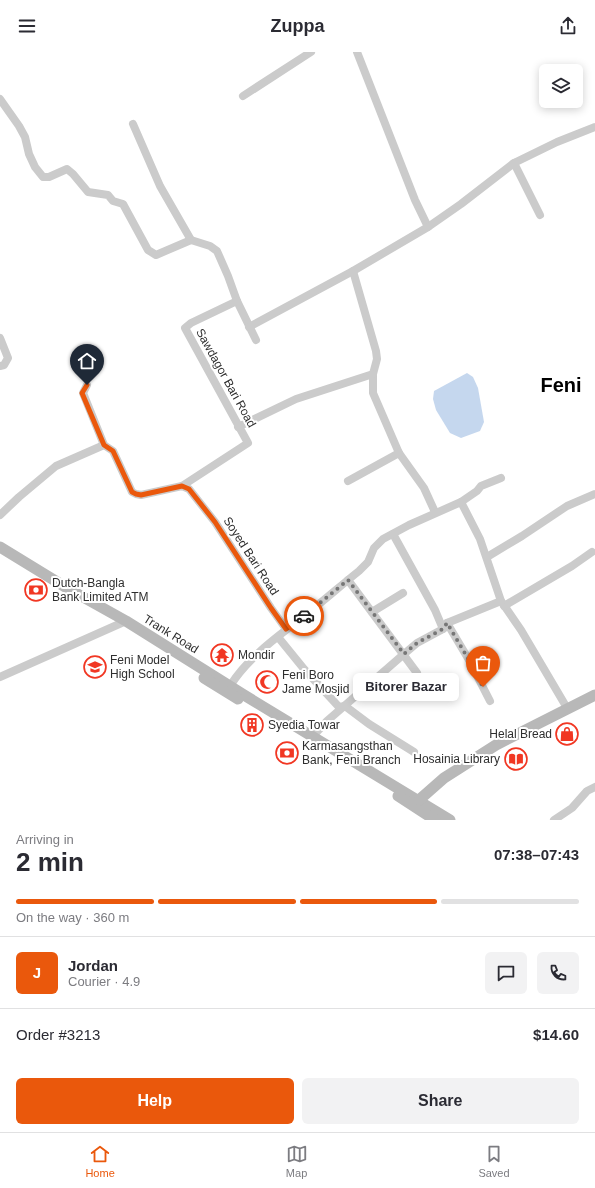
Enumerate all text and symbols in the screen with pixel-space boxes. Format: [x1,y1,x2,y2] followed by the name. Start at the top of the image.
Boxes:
[16,15,38,37] icon: menu
[557,15,579,37] icon: share
[271,16,325,36] text: Zuppa
[539,64,583,108] map controls
[539,64,583,108] button: layers
[193,326,259,430] street label: Sawdagor Bari Road
[70,344,104,385] pin
[76,350,98,372] icon: home
[540,374,582,396] district label: Feni
[220,514,282,598] street label: Soyed Bari Road
[52,576,148,604] place label: Dutch-Bangla Bank Limited ATM
[23,577,49,603] bank icon: Dutch-Bangla Bank Limited ATM
[284,596,324,636] courier
[293,605,315,627] icon: car
[141,612,201,656] street label: Trank Road
[209,642,235,668] temple icon: Mondir
[466,646,500,687] pin
[238,648,275,662] place label: Mondir
[472,652,494,674] icon: bag
[110,653,175,681] place label: Feni Model High School
[82,654,108,680] school or university icon: Feni Model High School
[282,668,349,696] place label: Feni Boro Jame Mosjid
[254,669,280,695] mosque icon: Feni Boro Jame Mosjid
[353,673,459,701] callout: Bitorer Bazar
[365,679,447,694] text: Bitorer Bazar
[239,712,265,738] building icon: Syedia Towar
[268,718,340,732] place label: Syedia Towar
[554,721,580,747] shop icon: Helal Bread
[489,727,552,741] place label: Helal Bread
[302,739,401,767] place label: Karmasangsthan Bank, Feni Branch
[274,740,300,766] bank icon: Karmasangsthan Bank, Feni Branch
[503,746,529,772] library icon: Hosainia Library
[413,752,500,766] place label: Hosainia Library
[16,832,74,847] text: Arriving in
[494,846,579,863] text: 07:38–07:43
[16,847,84,877] text: 2 min
[16,910,129,925] text: On the way · 360 m
[485,952,527,994] button: chat
[537,952,579,994] button: phone
[68,957,118,974] text: Jordan
[33,964,41,981] text: J
[68,974,140,989] text: Courier · 4.9
[16,1026,100,1043] text: Order #3213
[533,1026,579,1043] text: $14.60
[16,1078,294,1124] button: Help
[302,1078,579,1124] button: Share
[85,1143,115,1179] tab: Home
[286,1143,308,1179] tab: Map
[478,1143,510,1179] tab: Saved

